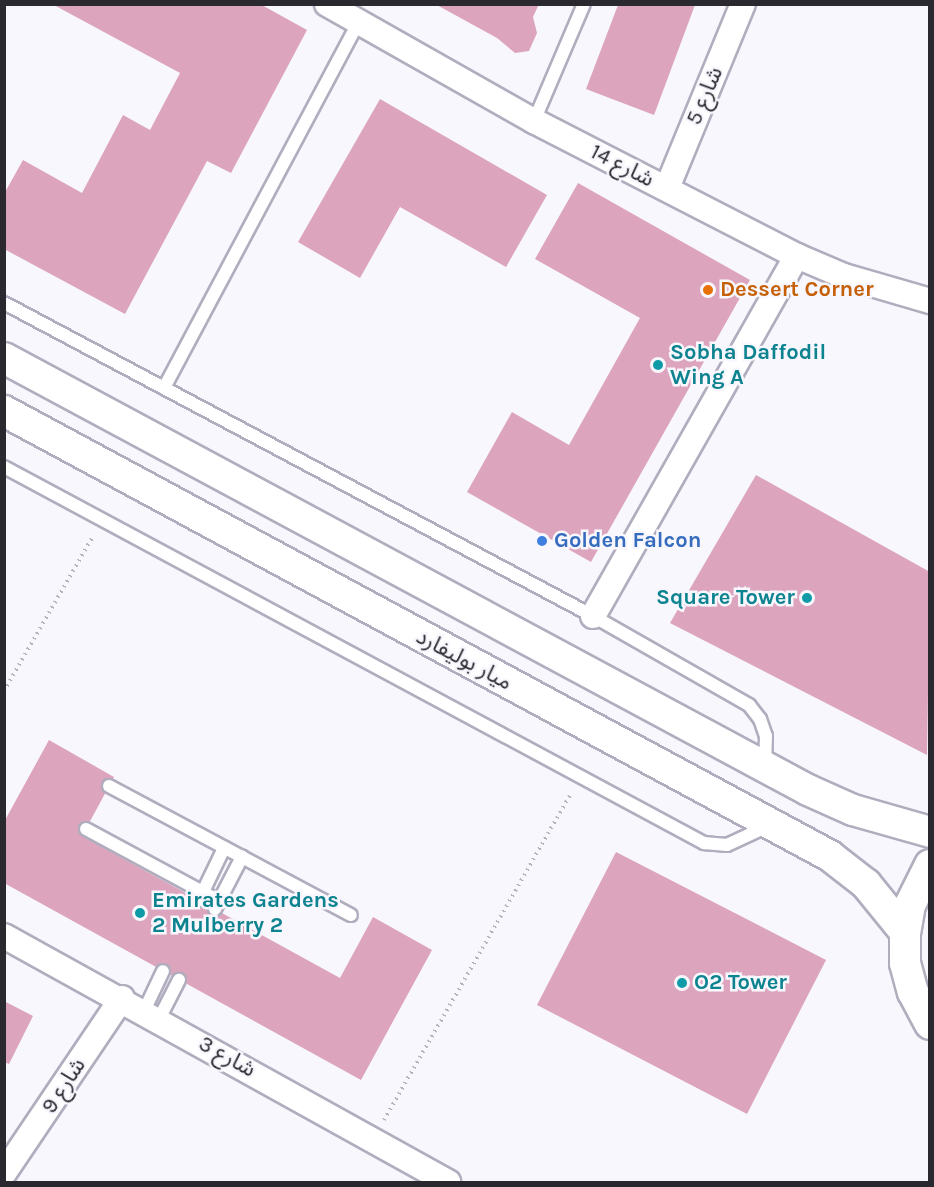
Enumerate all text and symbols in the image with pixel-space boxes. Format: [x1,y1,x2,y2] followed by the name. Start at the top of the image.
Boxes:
[681,63,729,129] street label: شارع 5
[586,139,658,193] street label: شارع 14
[720,277,874,303] place label: Dessert Corner
[701,283,715,297] marker: Dessert Corner
[670,339,826,390] place label: Sobha Daffodil Wing A
[651,358,665,372] marker: Sobha Daffodil Wing A
[554,528,701,554] place label: Golden Falcon
[535,534,549,548] marker: Golden Falcon
[656,585,795,611] place label: Square Tower
[800,591,814,605] marker: Square Tower
[411,624,517,696] street label: ميار بوليفارد
[152,887,339,938] place label: Emirates Gardens 2 Mulberry 2
[133,906,147,920] marker: Emirates Gardens 2 Mulberry 2
[694,970,787,996] place label: O2 Tower
[675,976,689,990] marker: O2 Tower
[194,1031,260,1083] street label: شارع 3
[36,1053,92,1119] street label: شارع 9

